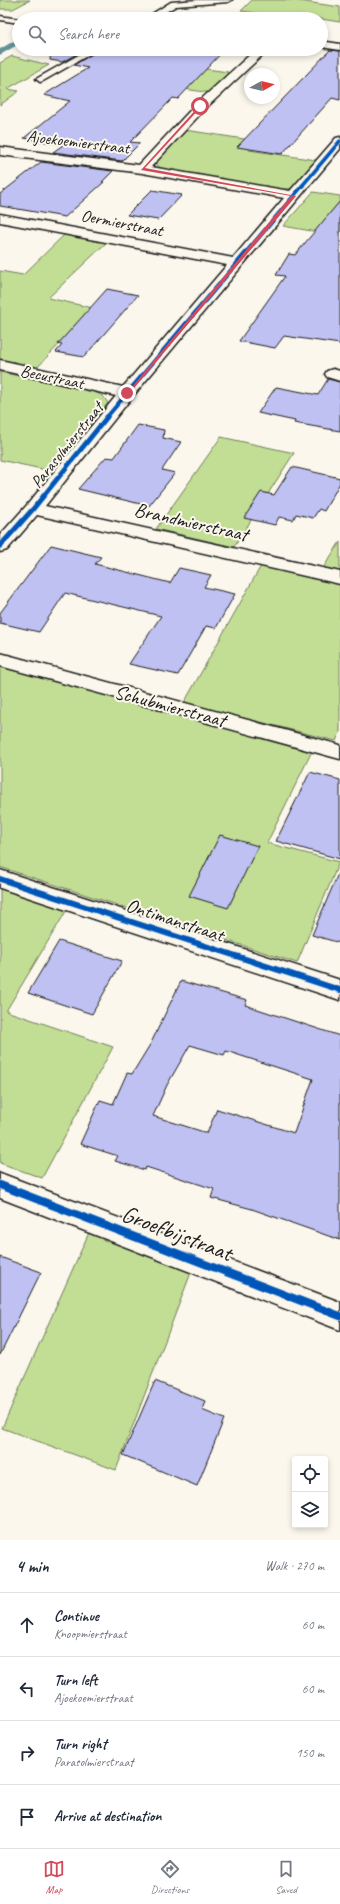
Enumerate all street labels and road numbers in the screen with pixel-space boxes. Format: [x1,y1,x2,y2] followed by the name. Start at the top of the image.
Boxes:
[26,125,133,159] street label: Ajoekoemierstraat
[79,205,167,242] street label: Oermierstraat
[18,360,88,394] street label: Becustraat
[26,396,109,492] street label: Parasolmierstraat
[132,497,253,548] street label: Brandmierstraat
[112,679,232,734] street label: Schubmierstraat
[123,892,229,948] street label: Ontimanstraat
[117,1198,238,1269] street label: Groefbijstraat

